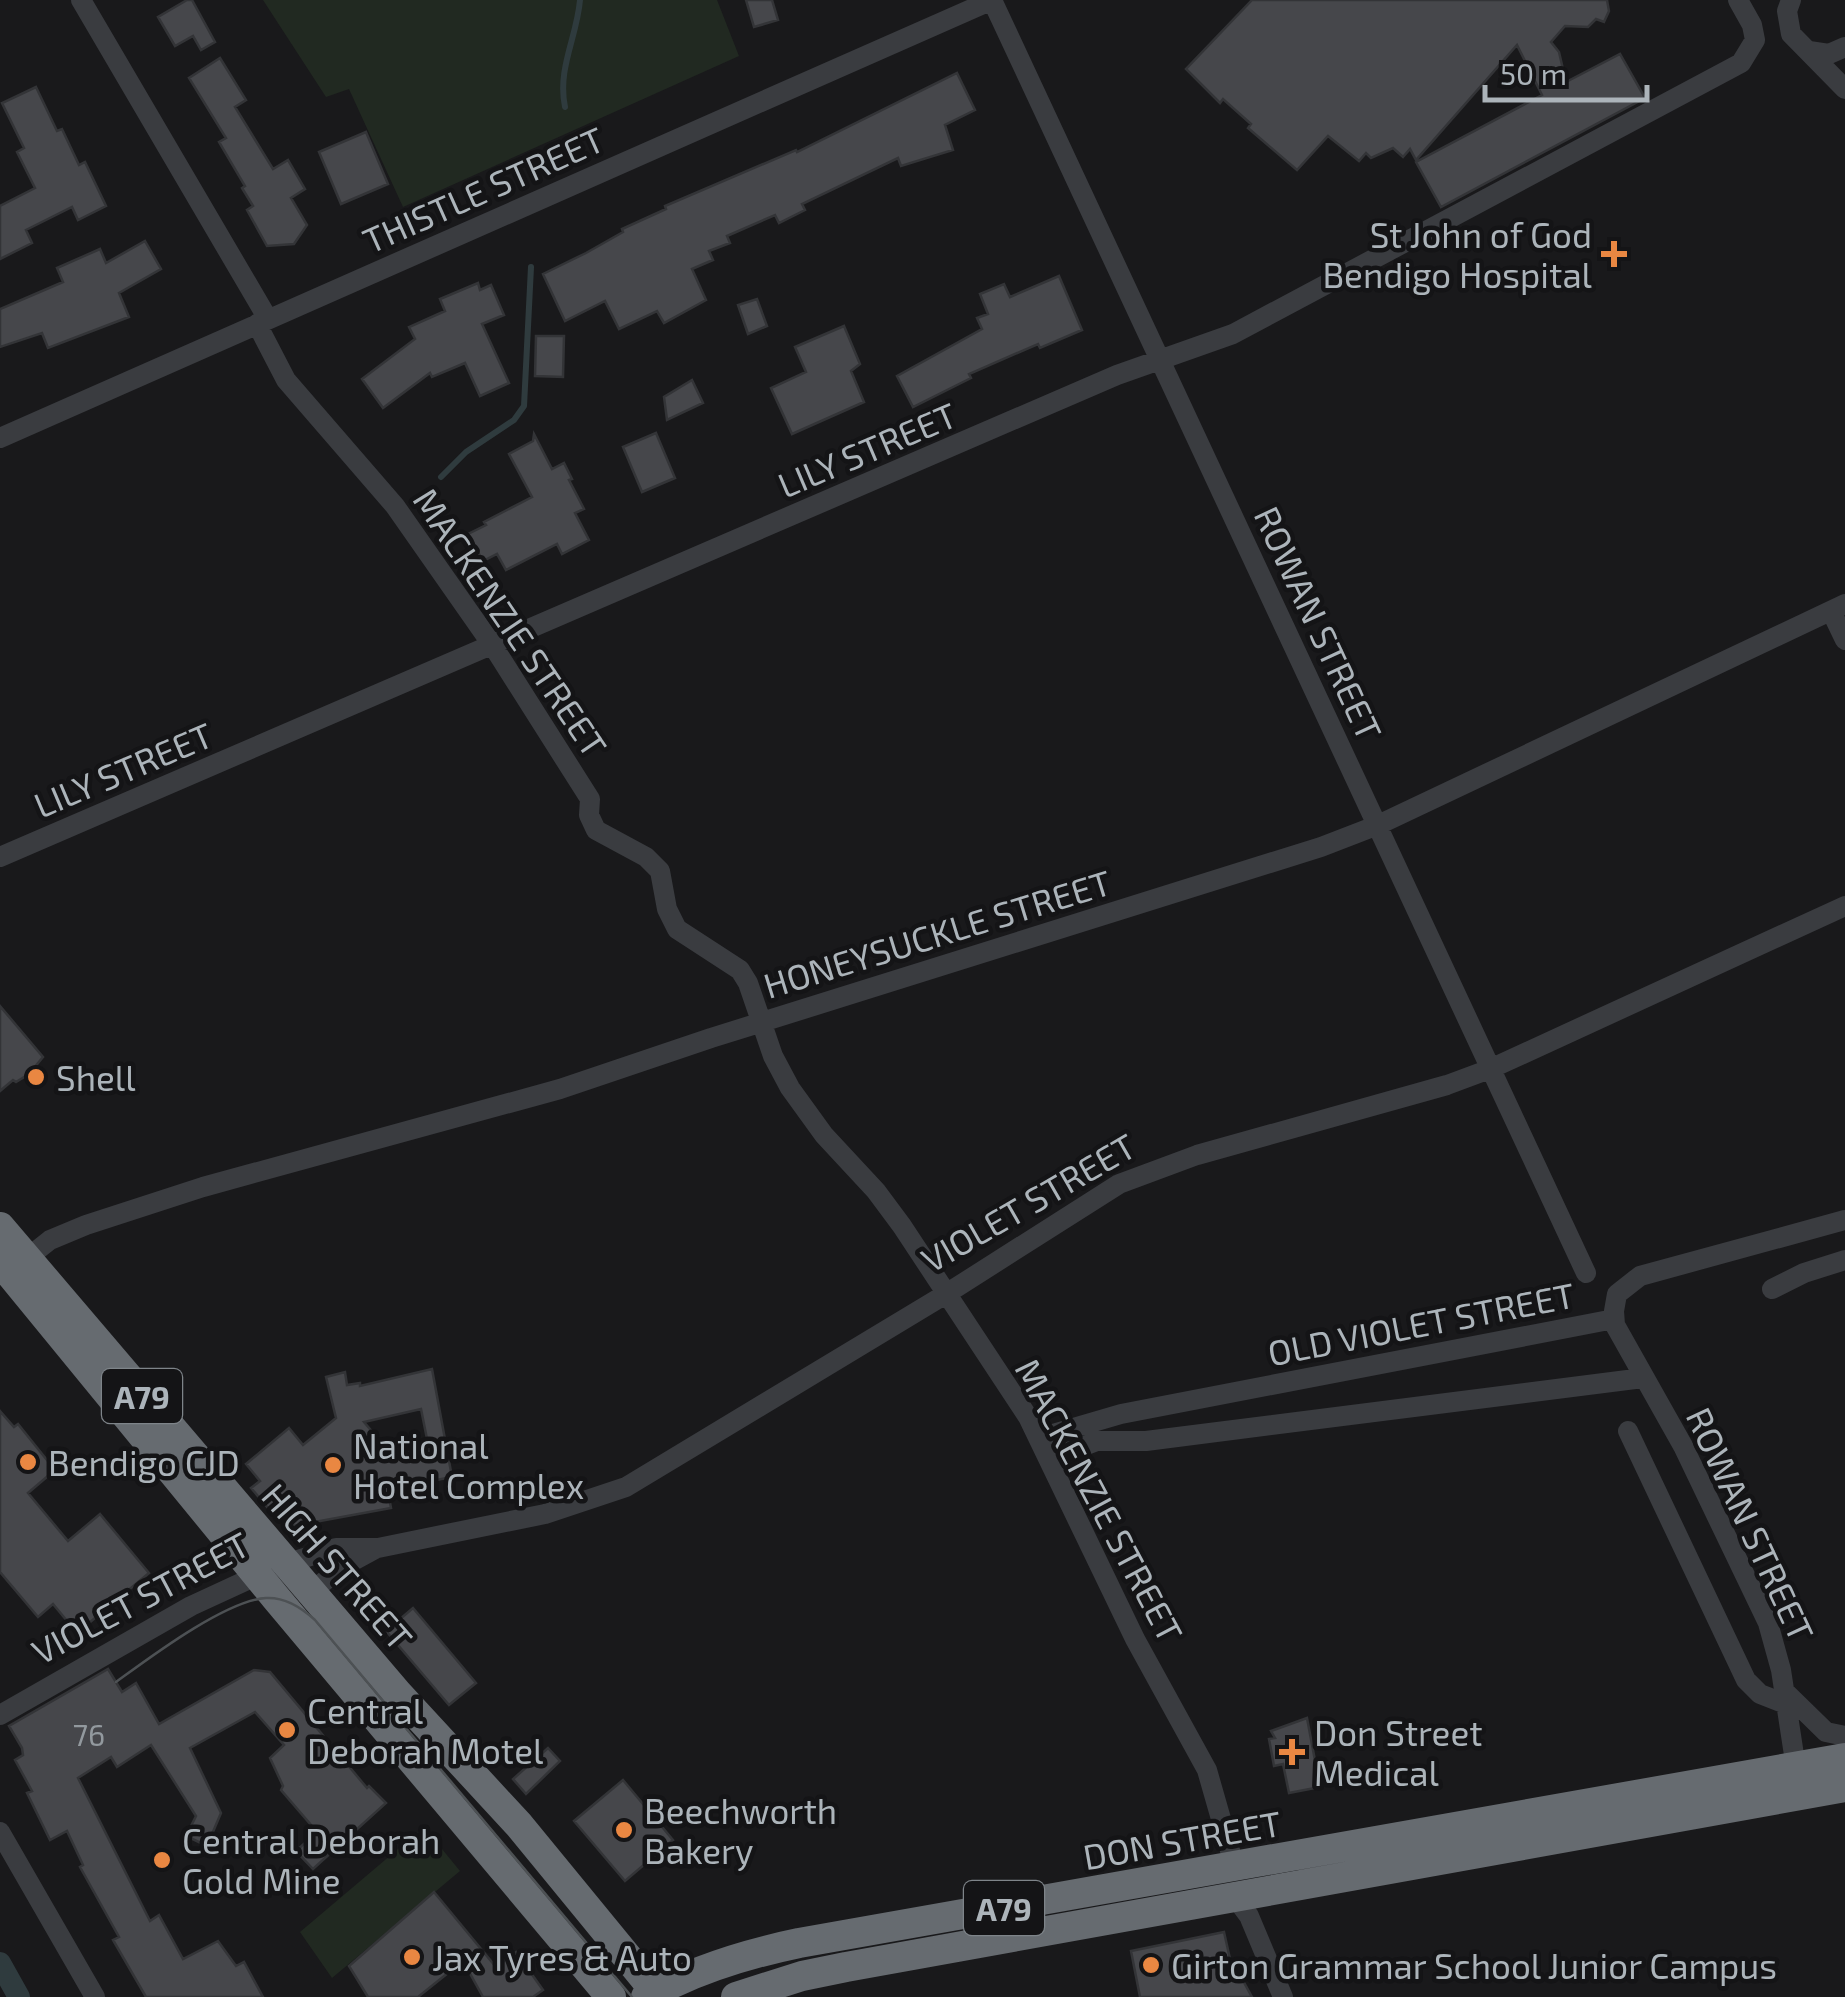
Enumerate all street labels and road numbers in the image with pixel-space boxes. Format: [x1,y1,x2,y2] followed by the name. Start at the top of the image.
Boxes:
[356,117,610,261] street label: THISTLE STREET
[771,393,963,505] street label: LILY STREET
[406,480,616,764] street label: MACKENZIE STREET
[1247,500,1391,746] street label: ROWAN STREET
[27,713,219,825] street label: LILY STREET
[758,860,1116,1006] street label: HONEYSUCKLE STREET
[914,1124,1142,1280] street label: VIOLET STREET
[1264,1273,1578,1373] street label: OLD VIOLET STREET
[1008,1351,1192,1649] street label: MACKENZIE STREET
[102,1369,182,1423] road number: A79
[1679,1401,1823,1647] street label: ROWAN STREET
[254,1474,422,1658] street label: HIGH STREET
[24,1522,256,1672] street label: VIOLET STREET
[1080,1801,1284,1877] street label: DON STREET
[964,1881,1044,1935] road number: A79

